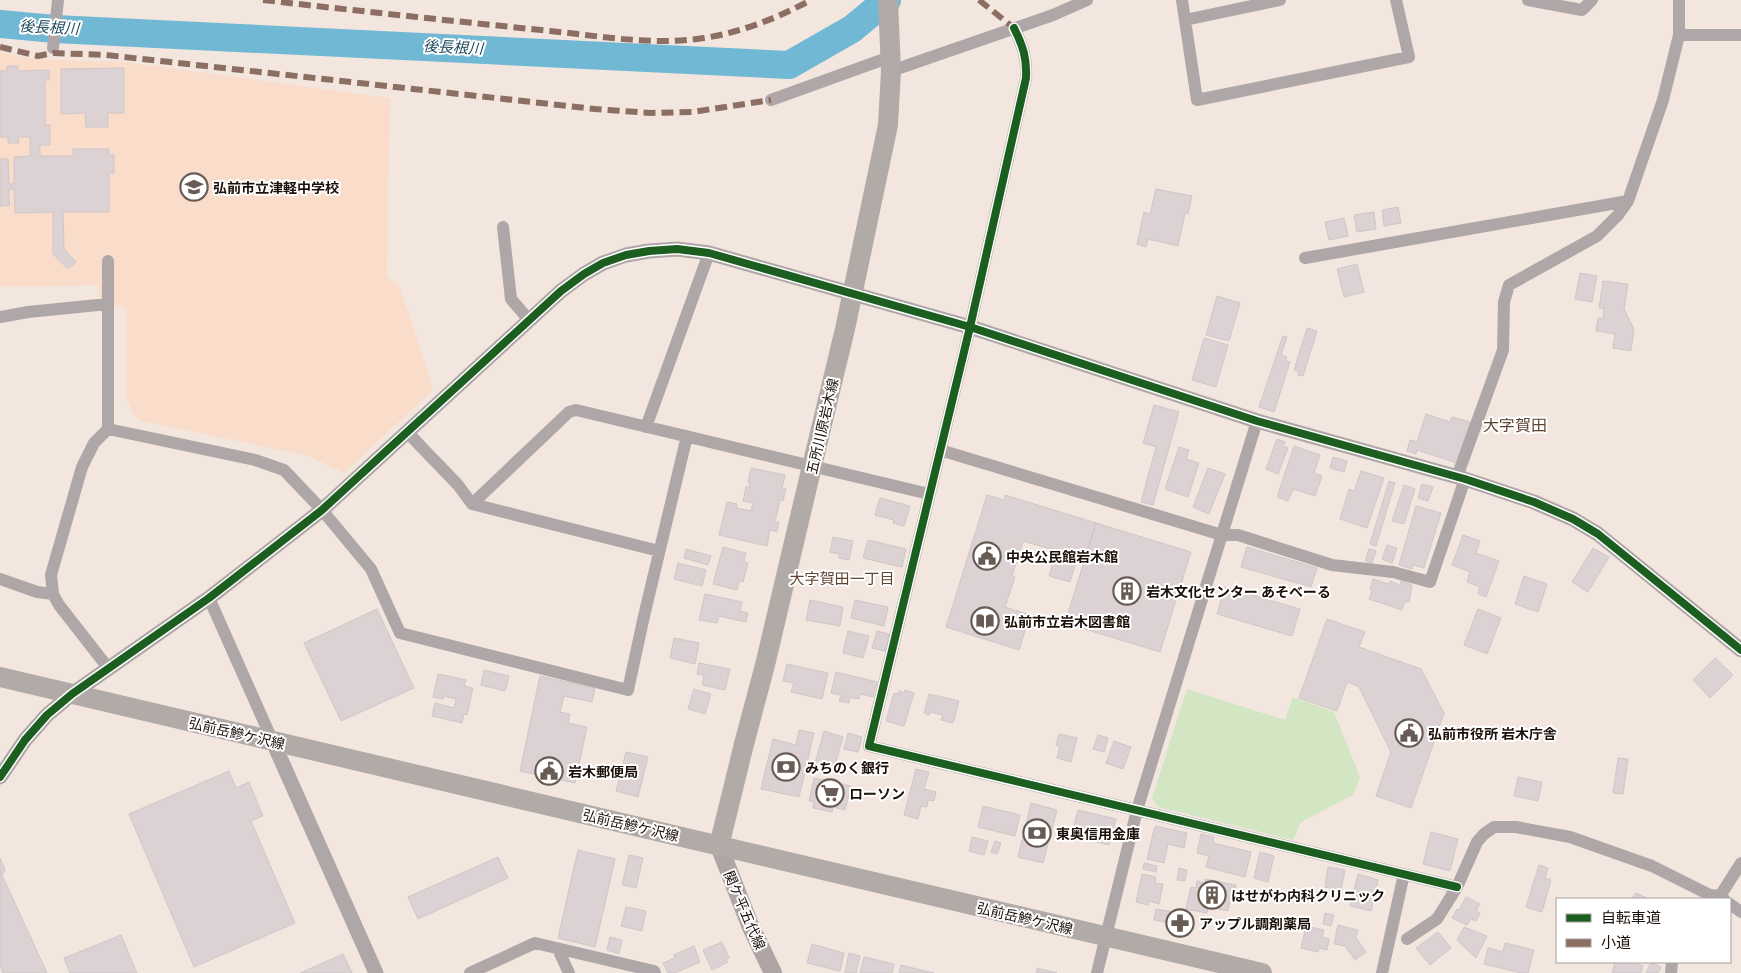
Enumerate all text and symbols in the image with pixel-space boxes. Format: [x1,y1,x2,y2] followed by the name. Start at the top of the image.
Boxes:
[18,14,82,40] water label: 後長根川
[422,34,486,60] water label: 後長根川
[179,172,209,202] school or university icon: 弘前市立津軽中学校
[213,177,339,198] place label: 弘前市立津軽中学校
[801,376,843,476] street label: 五所川原岩木線
[1483,413,1547,437] district label: 大字賀田
[972,541,1002,571] public building icon: 中央公民館岩木館
[1006,546,1118,567] place label: 中央公民館岩木館
[789,567,895,590] district label: 大字賀田一丁目
[1112,576,1142,606] building icon: 岩木文化センター あそべーる
[1146,581,1331,602] place label: 岩木文化センター あそべーる
[970,606,1000,636] library icon: 弘前市立岩木図書館
[1004,611,1130,632] place label: 弘前市立岩木図書館
[187,712,287,754] street label: 弘前岳鰺ケ沢線
[1394,718,1424,748] public building icon: 弘前市役所 岩木庁舎
[1428,723,1557,744] place label: 弘前市役所 岩木庁舎
[771,752,801,782] bank icon: みちのく銀行
[534,756,564,786] public building icon: 岩木郵便局
[805,757,889,778] place label: みちのく銀行
[568,761,638,782] place label: 岩木郵便局
[815,778,845,808] supermarket icon: ローソン
[849,783,905,804] place label: ローソン
[581,804,681,846] street label: 弘前岳鰺ケ沢線
[1022,818,1052,848] bank icon: 東奥信用金庫
[1056,823,1140,844] place label: 東奥信用金庫
[719,867,771,953] street label: 関ケ平五代線
[1197,880,1227,910] building icon: はせがわ内科クリニック
[1231,885,1385,906] place label: はせがわ内科クリニック
[975,897,1075,939] street label: 弘前岳鰺ケ沢線
[1556,898,1731,963] legend
[1601,906,1661,929] text: 自転車道
[1165,908,1195,938] pharmacy icon: アップル調剤薬局
[1199,913,1311,934] place label: アップル調剤薬局
[1601,931,1631,954] text: 小道

